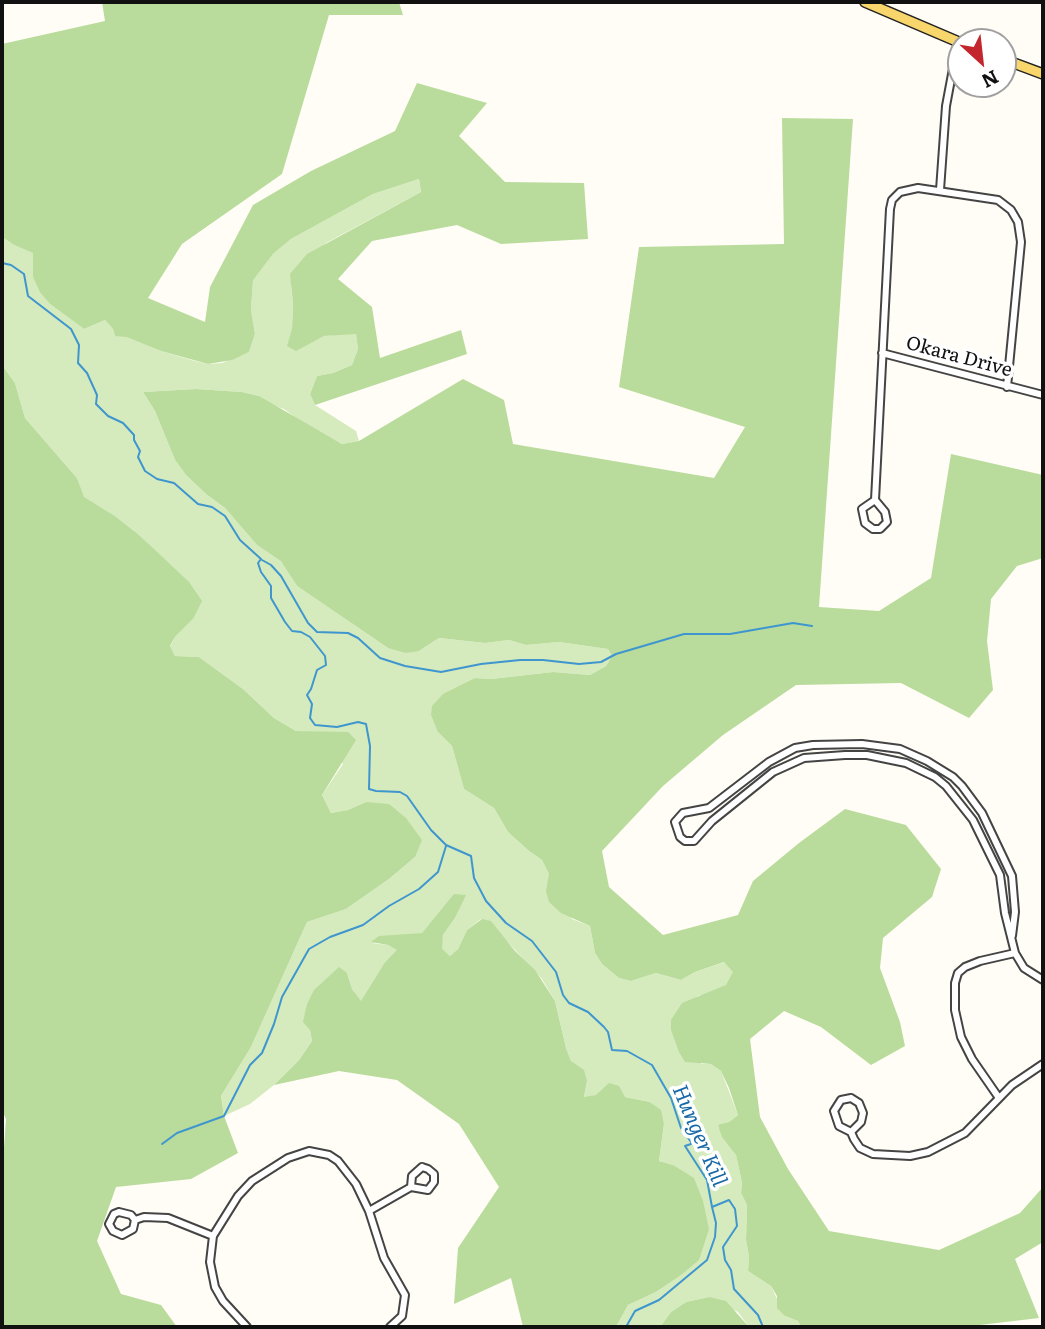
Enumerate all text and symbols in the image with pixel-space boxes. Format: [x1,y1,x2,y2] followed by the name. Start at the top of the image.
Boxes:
[947,28,1017,98] north arrow
[977,64,1004,96] text: N
[903,332,1015,382] street label: Okara Drive
[666,1081,732,1191] water label: Hunger Kill

